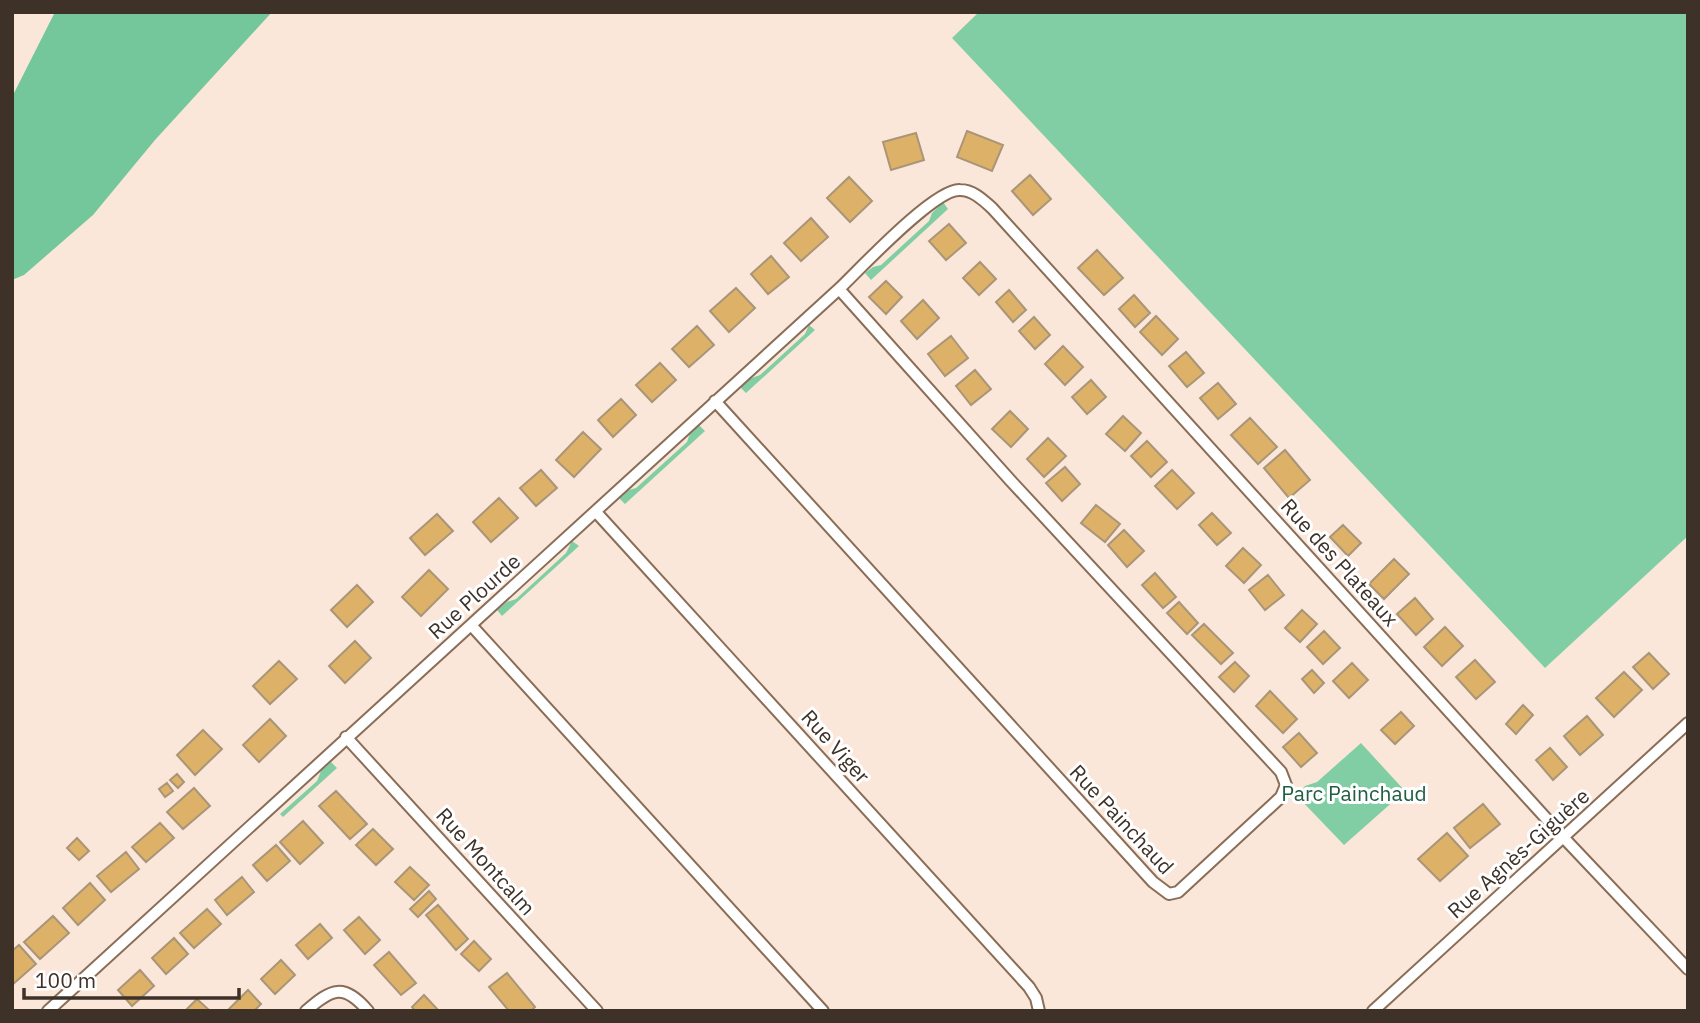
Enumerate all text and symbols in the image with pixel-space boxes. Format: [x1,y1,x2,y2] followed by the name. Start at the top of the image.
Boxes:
[1275,492,1405,632] street label: Rue des Plateaux
[422,547,526,645] street label: Rue Plourde
[795,703,877,789] street label: Rue Viger
[1064,758,1180,880] street label: Rue Painchaud
[1281,779,1427,807] park label: Parc Painchaud
[1441,782,1595,924] street label: Rue Agnès-Giguère
[430,801,542,921] street label: Rue Montcalm
[24,956,240,1000] scale bar
[35,966,96,994] text: 100 m

